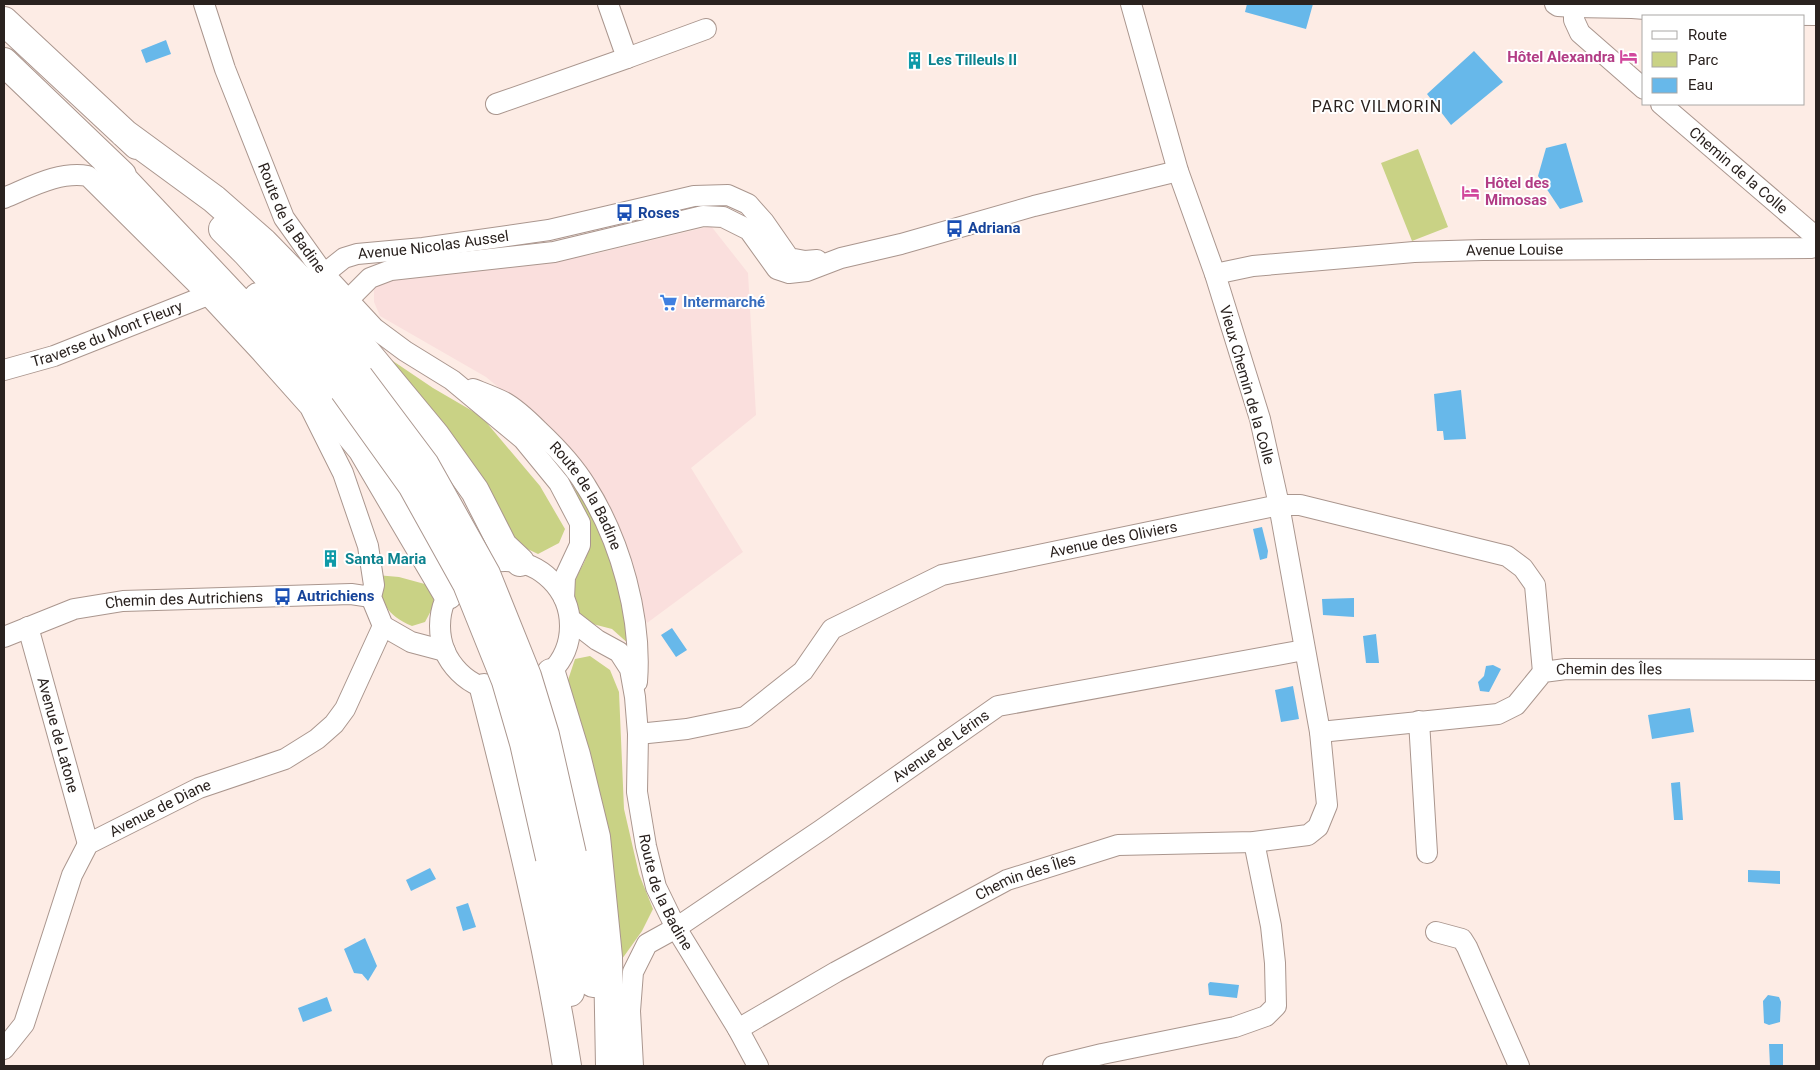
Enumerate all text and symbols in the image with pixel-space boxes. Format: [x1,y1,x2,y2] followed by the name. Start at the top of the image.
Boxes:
[1642,15,1805,105] legend
[1688,26,1727,44] text: Route
[1619,47,1639,67] hotel icon: Hôtel Alexandra
[1507,48,1615,66] place label: Hôtel Alexandra
[904,50,924,70] building icon: Les Tilleuls II
[928,51,1017,69] place label: Les Tilleuls II
[1688,51,1718,69] text: Parc
[1688,76,1713,94] text: Eau
[1312,97,1442,116] district label: PARC VILMORIN
[1685,123,1791,218] street label: Chemin de la Colle
[254,160,329,277] street label: Route de la Badine
[1485,174,1549,209] place label: Hôtel des Mimosas
[1461,182,1481,202] hotel icon: Hôtel des Mimosas
[614,203,634,223] bus stop icon: Roses
[638,204,680,222] place label: Roses
[944,218,964,238] bus stop icon: Adriana
[968,219,1020,237] place label: Adriana
[357,227,510,263] street label: Avenue Nicolas Aussel
[1466,241,1563,259] street label: Avenue Louise
[659,292,679,312] supermarket icon: Intermarché
[683,293,765,311] place label: Intermarché
[29,297,185,371] street label: Traverse du Mont Fleury
[1216,303,1278,467] street label: Vieux Chemin de la Colle
[546,438,625,552] street label: Route de la Badine
[1048,517,1179,561] street label: Avenue des Oliviers
[321,549,341,569] building icon: Santa Maria
[345,550,426,568] place label: Santa Maria
[273,586,293,606] bus stop icon: Autrichiens
[297,587,375,605] place label: Autrichiens
[104,588,263,613] street label: Chemin des Autrichiens
[1555,660,1662,679] street label: Chemin des Îles
[33,675,82,795] street label: Avenue de Latone
[889,706,993,786] street label: Avenue de Lérins
[106,776,213,841] street label: Avenue de Diane
[635,833,697,954] street label: Route de la Badine
[972,850,1078,904] street label: Chemin des Îles

